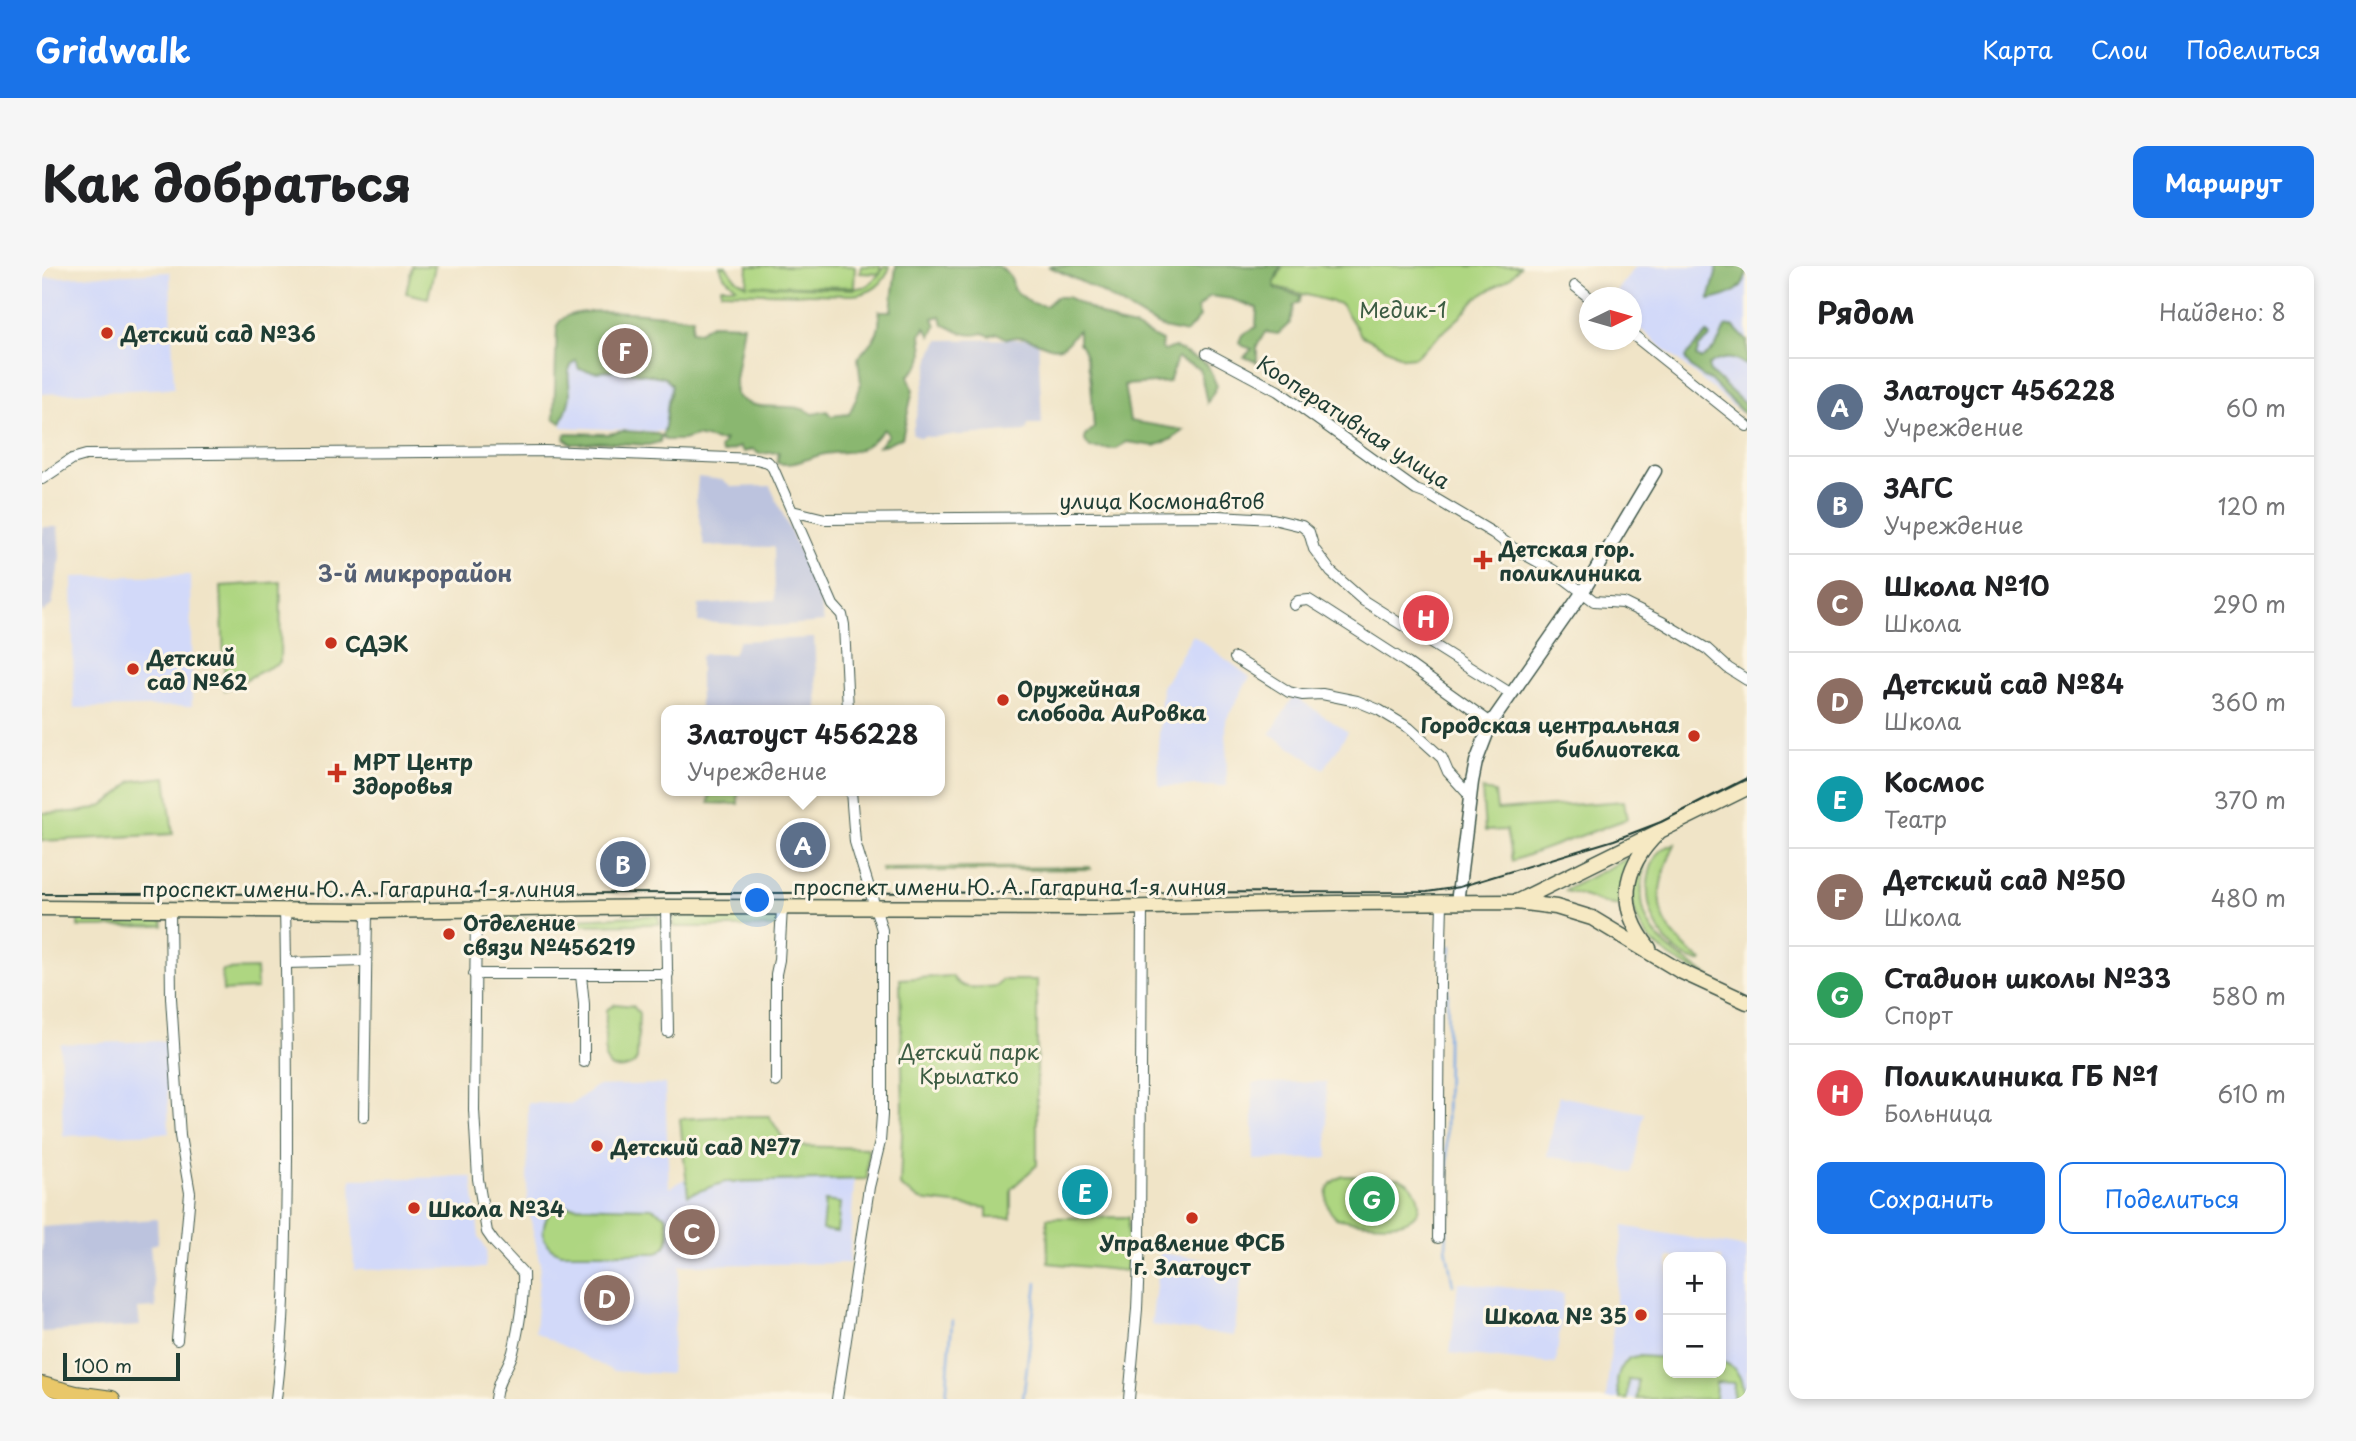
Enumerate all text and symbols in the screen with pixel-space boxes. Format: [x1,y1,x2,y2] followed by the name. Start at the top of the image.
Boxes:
[35,24,191,74] text: Gridwalk
[1982,31,2053,67] text: Карта
[2091,31,2148,67] text: Слои
[2186,31,2321,67] text: Поделиться
[42,145,412,219] text: Как добраться
[2133,146,2314,218] button: Маршрут
[1579,287,1642,350] north arrow
[1817,289,1915,334] text: Рядом
[1359,293,1447,325] park label: Медик-1
[2159,294,2286,329] text: Найдено: 8
[120,317,316,349] place label: Детский сад №36
[99,325,115,341] marker: Детский сад №36
[602,325,648,377] pin: F
[1251,346,1458,496] street label: Кооперативная улица
[1884,370,2115,409] text: Златоуст 456228
[1831,390,1849,425] text: A
[2226,390,2286,425] text: 60 m
[1884,409,2024,444] text: Учреждение
[1884,468,1953,507] text: ЗАГС
[1059,484,1265,516] street label: улица Космонавтов
[1832,488,1848,523] text: B
[2218,488,2286,523] text: 120 m
[1884,507,2024,542] text: Учреждение
[1498,532,1642,588] place label: Детская гор. поликлиника
[1473,550,1493,570] marker: Детская гор. поликлиника
[318,555,512,590] district label: 3-й микрорайон
[1884,566,2050,605] text: Школа №10
[1831,586,1849,621] text: C
[2213,586,2286,621] text: 290 m
[1403,592,1449,644] pin: H
[1884,605,1961,640] text: Школа
[345,627,409,659] place label: СДЭК
[323,635,339,651] marker: СДЭК
[146,641,248,697] place label: Детский сад №62
[125,661,141,677] marker: Детский сад №62
[1884,664,2124,703] text: Детский сад №84
[1017,672,1207,728] place label: Оружейная слобода АиРовка
[1831,684,1849,719] text: D
[2211,684,2286,719] text: 360 m
[995,692,1011,708] marker: Оружейная слобода АиРовка
[1884,703,1961,738] text: Школа
[661,705,945,796] popup
[1420,708,1680,764] place label: Городская центральная библиотека
[687,714,919,753] text: Златоуст 456228
[1686,728,1702,744] marker: Городская центральная библиотека
[352,745,473,801] place label: МРТ Центр Здоровья
[687,753,827,788] text: Учреждение
[1884,762,1985,801] text: Космос
[327,763,347,783] marker: МРТ Центр Здоровья
[1833,782,1847,817] text: E
[2213,782,2286,817] text: 370 m
[1884,801,1947,836] text: Театр
[780,819,826,871] pin: A
[600,838,646,890] pin: B
[1884,860,2126,899] text: Детский сад №50
[793,870,1227,902] street label: проспект имени Ю. А. Гагарина 1-я линия
[142,872,576,904] street label: проспект имени Ю. А. Гагарина 1-я линия
[1833,880,1847,915] text: F
[2211,880,2286,915] text: 480 m
[740,883,774,917] your location
[1884,899,1961,934] text: Школа
[463,906,636,962] place label: Отделение связи №456219
[441,926,457,942] marker: Отделение связи №456219
[1884,958,2171,997] text: Стадион школы №33
[1831,978,1849,1013] text: G
[2211,978,2286,1013] text: 580 m
[1884,997,1953,1032] text: Спорт
[898,1035,1040,1091] park label: Детский парк Крылатко
[1884,1056,2158,1095] text: Поликлиника ГБ №1
[1831,1076,1849,1111] text: H
[2218,1076,2286,1111] text: 610 m
[1884,1095,1992,1130] text: Больница
[610,1130,801,1162] place label: Детский сад №77
[589,1138,605,1154] marker: Детский сад №77
[1817,1162,2045,1234] button: Сохранить
[2059,1162,2286,1234] button: Поделиться
[1062,1166,1108,1218] pin: E
[1349,1173,1395,1225] pin: G
[428,1192,564,1224] place label: Школа №34
[406,1200,422,1216] marker: Школа №34
[669,1206,715,1258] pin: C
[1184,1210,1200,1226] marker: Управление ФСБ г. Златоуст
[1099,1226,1285,1282] place label: Управление ФСБ г. Златоуст
[1663,1252,1726,1378] map controls
[1663,1252,1726,1315] button: +
[584,1272,630,1324] pin: D
[1485,1299,1627,1331] place label: Школа № 35
[1633,1307,1649,1323] marker: Школа № 35
[1663,1315,1726,1378] button: −
[63,1350,180,1382] scale bar
[74,1351,132,1379] text: 100 m

